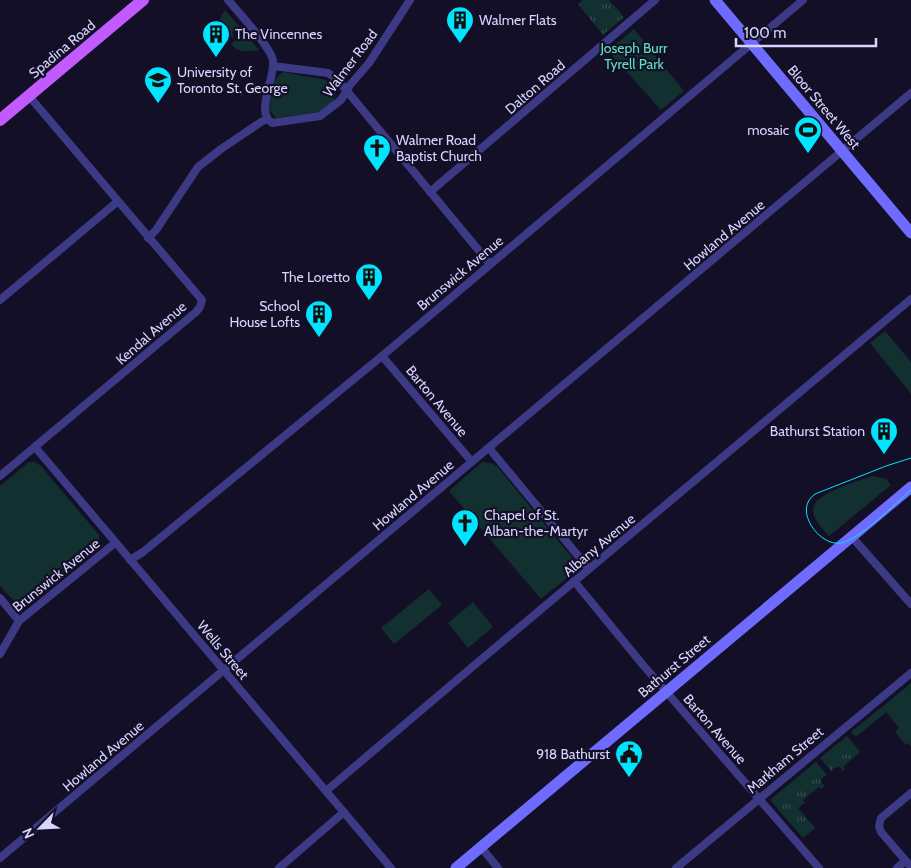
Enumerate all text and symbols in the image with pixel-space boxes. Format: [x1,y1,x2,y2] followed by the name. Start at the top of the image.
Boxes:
[445,5,475,44] building icon: Walmer Flats
[479,11,557,29] place label: Walmer Flats
[736,15,876,47] scale bar
[25,16,99,82] street label: Spadina Road
[201,19,231,58] building icon: The Vincennes
[744,24,786,42] text: 100 m
[235,25,322,43] place label: The Vincennes
[319,26,381,100] street label: Walmer Road
[599,39,668,73] park label: Joseph Burr Tyrell Park
[501,56,569,118] street label: Dalton Road
[784,61,864,153] street label: Bloor Street West
[177,63,288,97] place label: University of Toronto St. George
[143,65,173,104] school or university icon: University of Toronto St. George
[793,115,823,154] sports icon: mosaic
[747,121,789,139] place label: mosaic
[396,131,482,165] place label: Walmer Road Baptist Church
[362,133,392,172] church icon: Walmer Road Baptist Church
[680,196,768,274] street label: Howland Avenue
[413,232,507,314] street label: Brunswick Avenue
[354,262,384,301] building icon: The Loretto
[282,268,350,286] place label: The Loretto
[112,297,190,369] street label: Kendal Avenue
[230,297,301,331] place label: School House Lofts
[304,299,334,338] building icon: School House Lofts
[402,362,472,440] street label: Barton Avenue
[869,416,899,455] building icon: Bathurst Station
[770,422,865,440] place label: Bathurst Station
[369,456,457,534] street label: Howland Avenue
[484,506,589,540] place label: Chapel of St. Alban-the-Martyr
[450,508,480,547] church icon: Chapel of St. Alban-the-Martyr
[559,510,639,580] street label: Albany Avenue
[9,534,103,616] street label: Brunswick Avenue
[193,617,253,683] street label: Wells Street
[634,630,714,701] street label: Bathurst Street
[680,690,750,768] street label: Barton Avenue
[59,717,147,795] street label: Howland Avenue
[743,723,827,797] street label: Markham Street
[614,739,644,778] public building icon: 918 Bathurst
[536,745,610,763] place label: 918 Bathurst
[15,803,65,853] north arrow
[18,825,38,841] text: N

